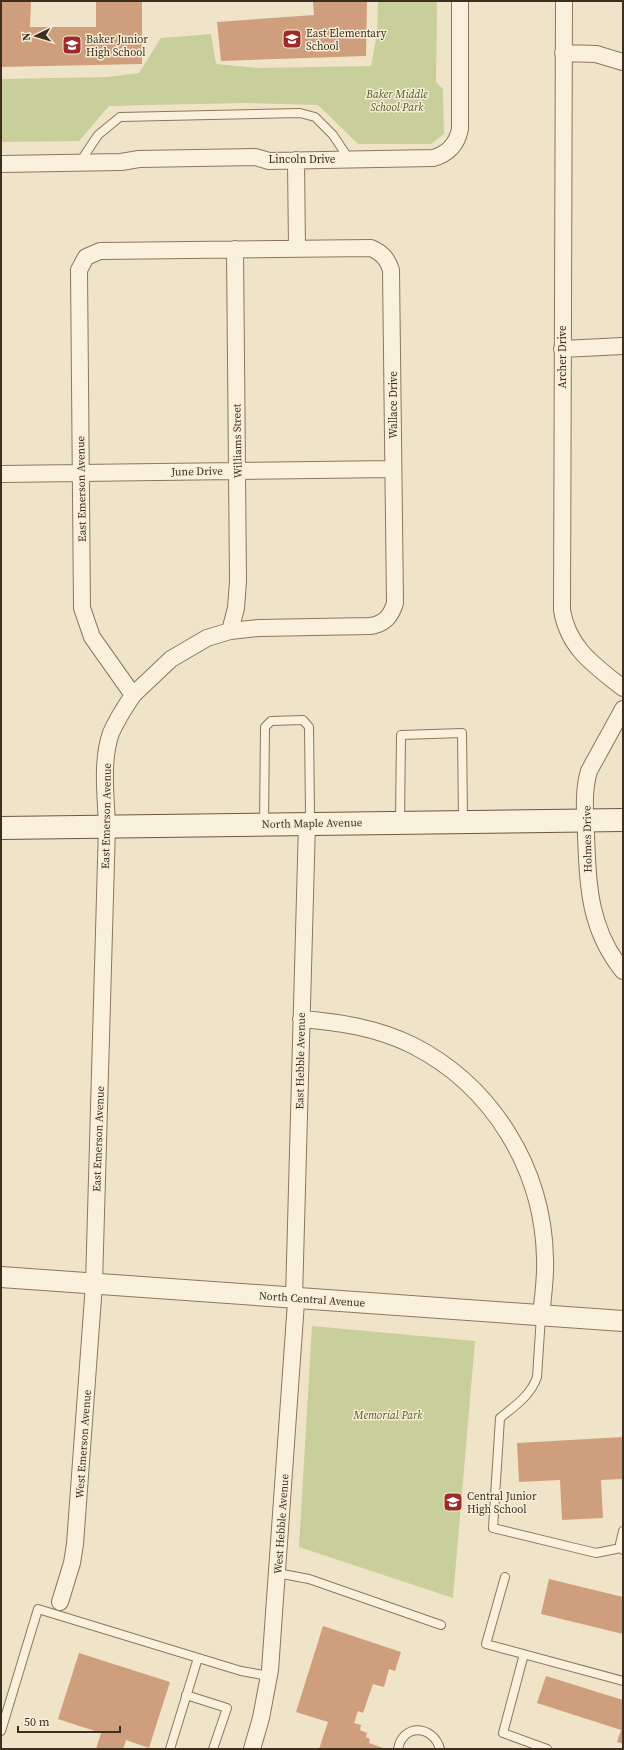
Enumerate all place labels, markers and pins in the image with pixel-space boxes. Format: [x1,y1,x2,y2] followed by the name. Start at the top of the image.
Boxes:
[306,26,387,54] place label: East Elementary School
[281,28,303,50] school or university icon: East Elementary School
[86,32,148,60] place label: Baker Junior High School
[61,34,83,56] school or university icon: Baker Junior High School
[467,1489,537,1517] place label: Central Junior High School
[442,1491,464,1513] school or university icon: Central Junior High School

